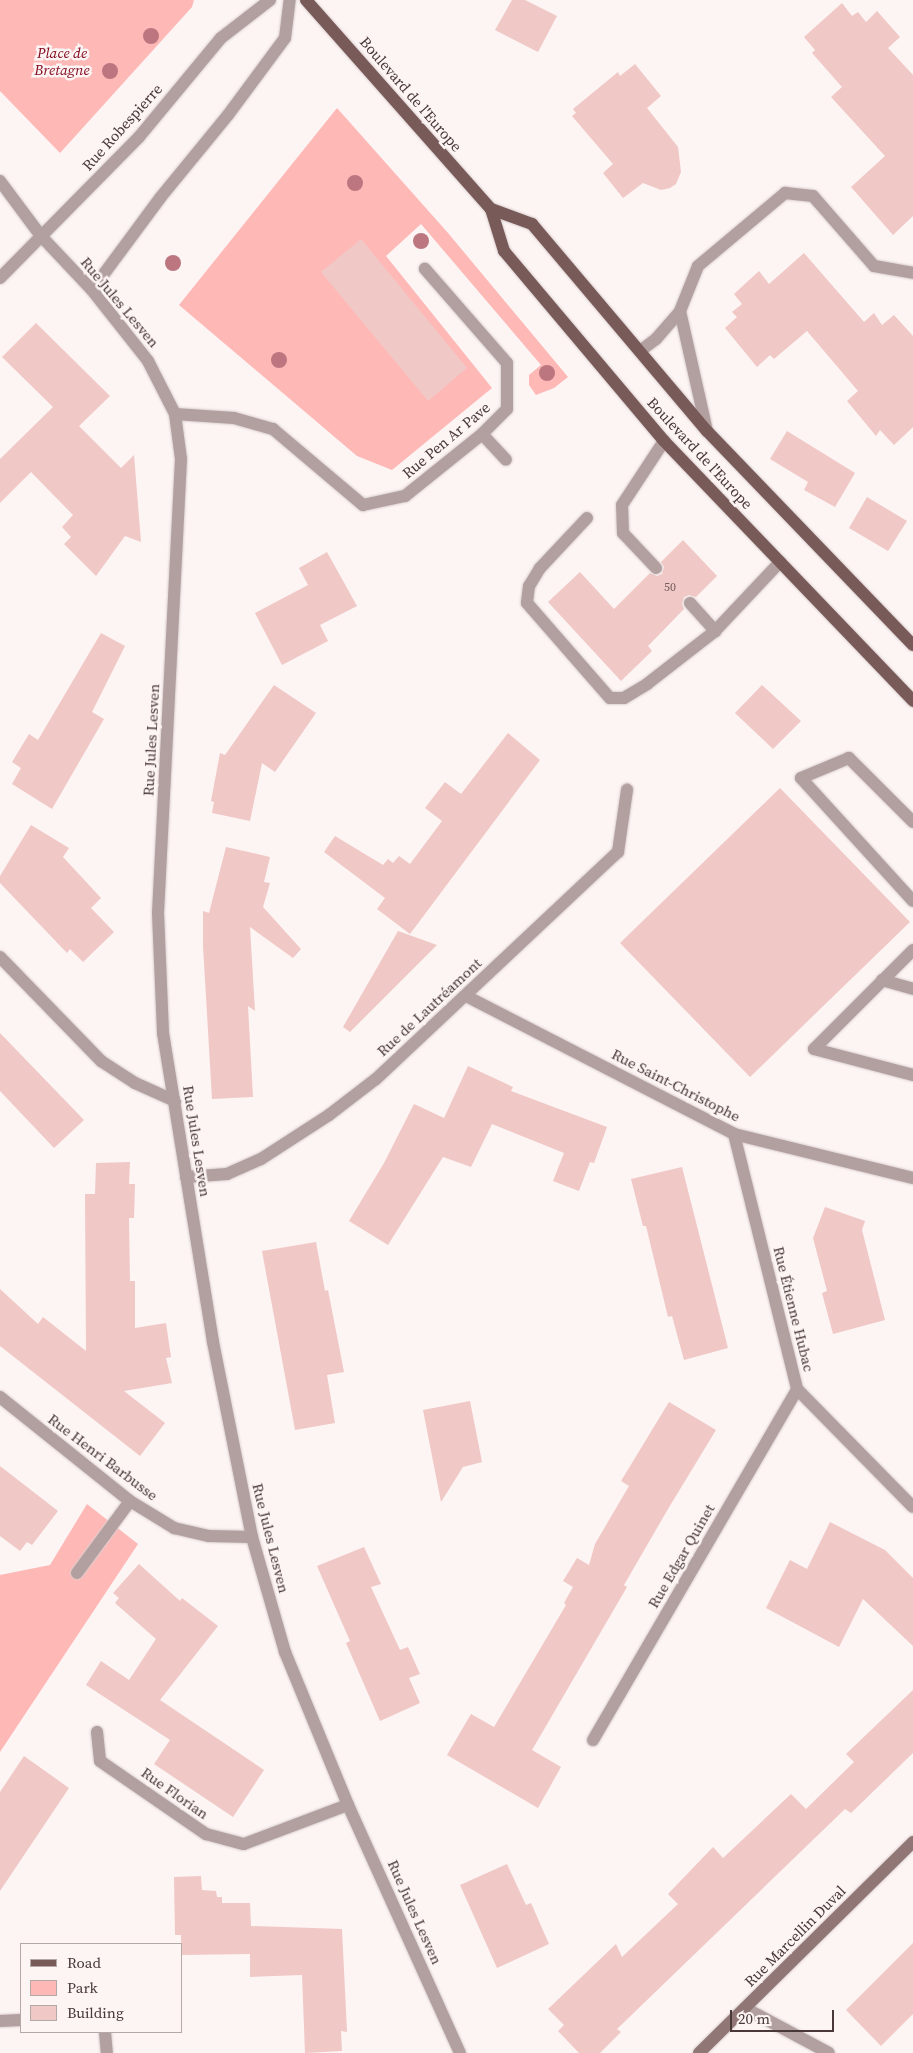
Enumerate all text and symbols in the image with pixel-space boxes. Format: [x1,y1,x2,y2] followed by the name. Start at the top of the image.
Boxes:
[356,33,466,155] street label: Boulevard de l'Europe
[34,43,90,78] park label: Place de Bretagne
[78,80,166,174] street label: Rue Robespierre
[77,253,163,351] street label: Rue Jules Lesven
[644,393,756,513] street label: Boulevard de l'Europe
[398,398,494,482] street label: Rue Pen Ar Pave
[664,581,676,595] house number: 50
[139,683,163,797] street label: Rue Jules Lesven
[373,954,485,1060] street label: Rue de Lautréamont
[609,1045,743,1125] street label: Rue Saint-Christophe
[179,1084,215,1198] street label: Rue Jules Lesven
[770,1244,818,1374] street label: Rue Étienne Hubac
[44,1410,162,1504] street label: Rue Henri Barbusse
[249,1481,293,1595] street label: Rue Jules Lesven
[644,1501,718,1611] street label: Rue Edgar Quinet
[138,1763,212,1823] street label: Rue Florian
[384,1857,446,1967] street label: Rue Jules Lesven
[741,1882,849,1990] street label: Rue Marcellin Duval
[20,1943,182,2033] legend
[67,1952,101,1973] text: Road
[67,1977,98,1998] text: Park
[733,2000,837,2032] scale bar
[67,2002,124,2023] text: Building
[738,2008,770,2029] text: 20 m

